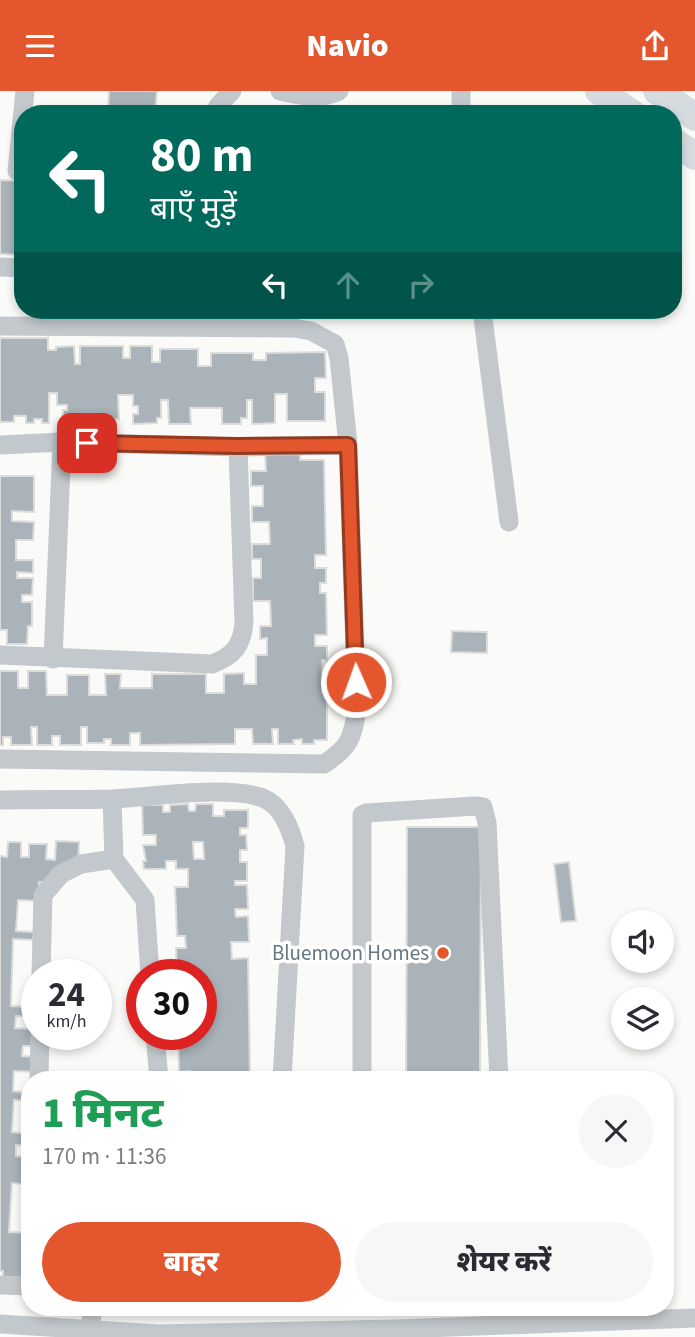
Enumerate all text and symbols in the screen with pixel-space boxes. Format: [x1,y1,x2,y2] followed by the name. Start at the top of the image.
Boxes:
[306,23,389,69] text: Navio
[21,27,59,65] icon: menu
[636,27,674,65] icon: share
[150,121,254,191] text: 80 m
[35,133,126,224] icon: left
[150,186,237,232] text: बाएँ मुड़ें
[256,266,294,304] icon: left
[329,266,367,304] icon: ahead
[402,266,440,304] icon: right
[57,413,117,473] pin
[68,424,106,462] icon: arrive
[319,645,393,719] position arrow
[611,910,674,1050] map controls
[611,910,674,973] button: sound
[272,938,429,968] place label: Bluemoon Homes
[435,945,451,961] marker: Bluemoon Homes
[126,959,217,1050] speed limit sign: 30
[48,970,85,1020] text: 24
[611,987,674,1050] button: layers
[47,1009,86,1034] text: km/h
[42,1084,163,1144] text: 1 मिनट
[579,1094,653,1168] button: close
[42,1140,166,1173] text: 170 m · 11:36
[42,1222,341,1302] button: बाहर
[355,1222,653,1302] button: शेयर करें

